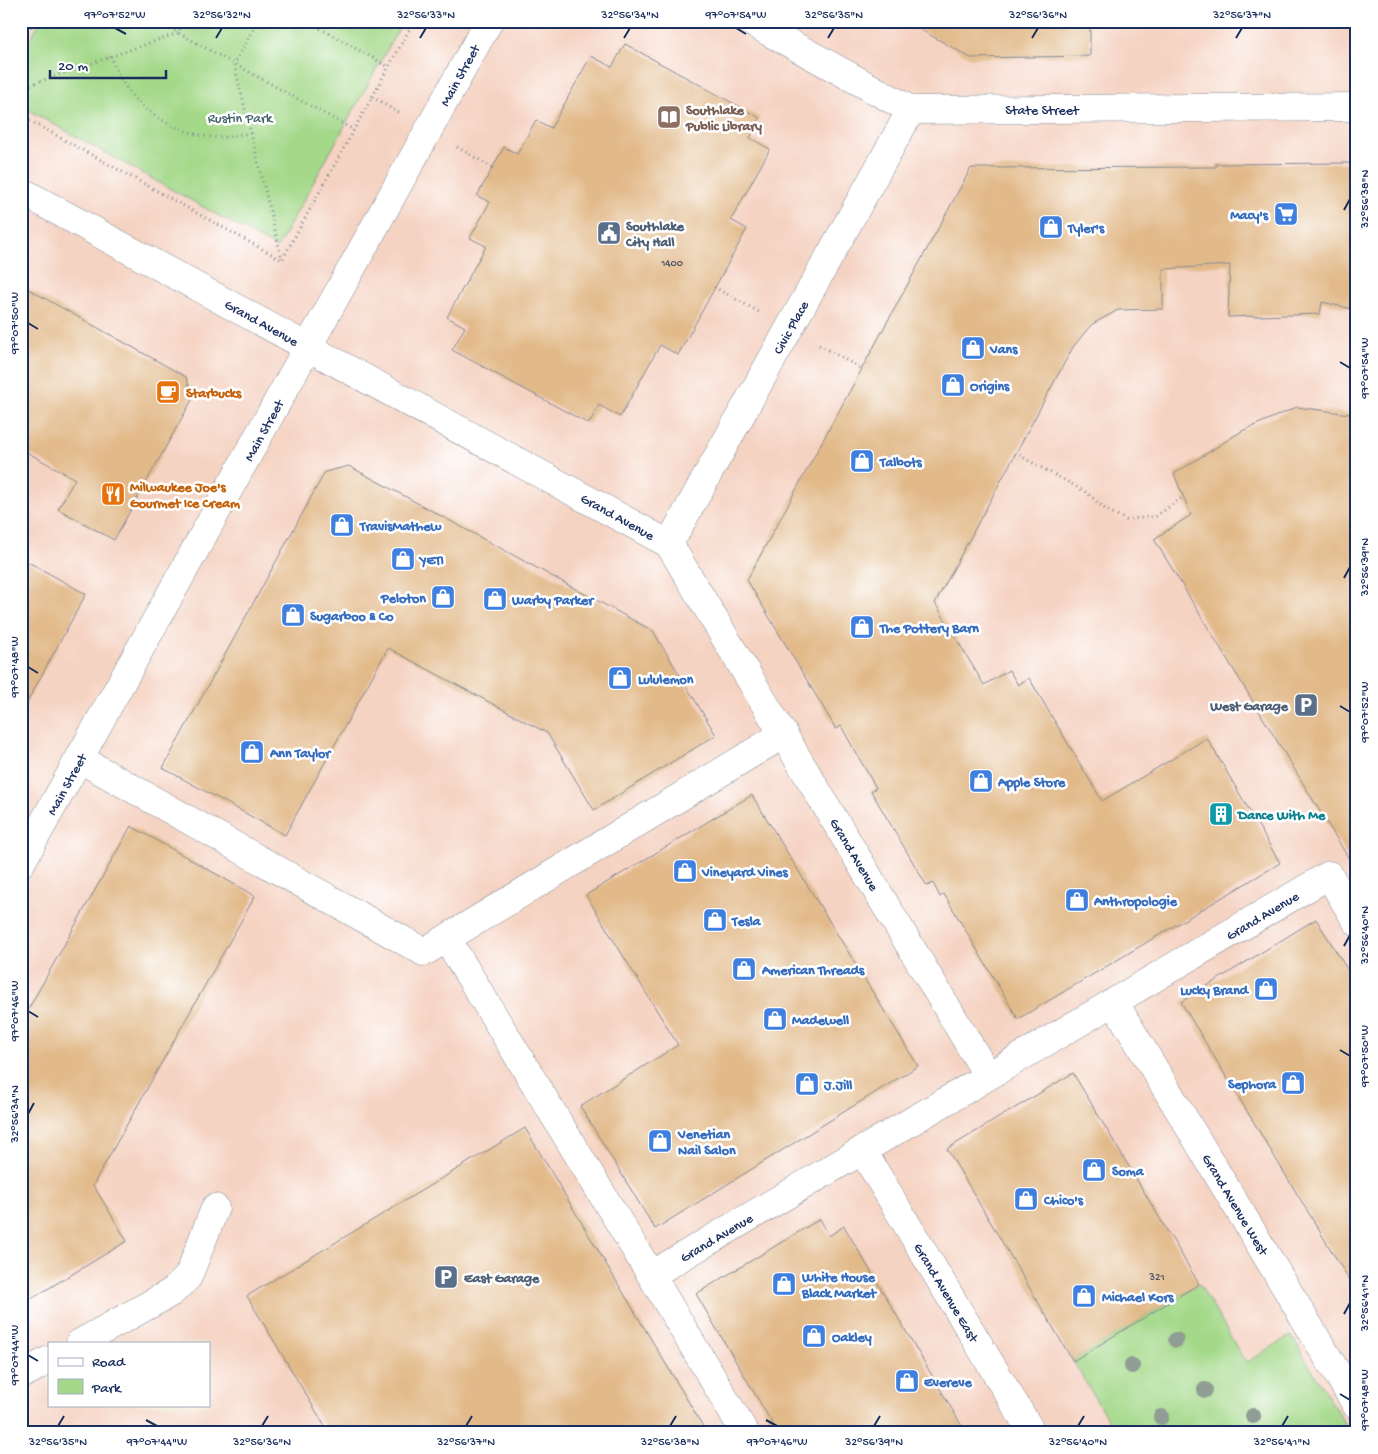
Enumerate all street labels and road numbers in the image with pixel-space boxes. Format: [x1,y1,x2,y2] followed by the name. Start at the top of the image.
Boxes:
[437,41,486,110] street label: Main Street
[1005,103,1080,120] street label: State Street
[221,297,301,352] street label: Grand Avenue
[771,298,814,358] street label: Civic Place
[241,396,290,465] street label: Main Street
[577,491,657,546] street label: Grand Avenue
[44,750,93,819] street label: Main Street
[824,816,882,895] street label: Grand Avenue
[1224,888,1303,946] street label: Grand Avenue
[1197,1152,1271,1260] street label: Grand Avenue West
[678,1210,757,1268] street label: Grand Avenue
[909,1241,982,1347] street label: Grand Avenue East

